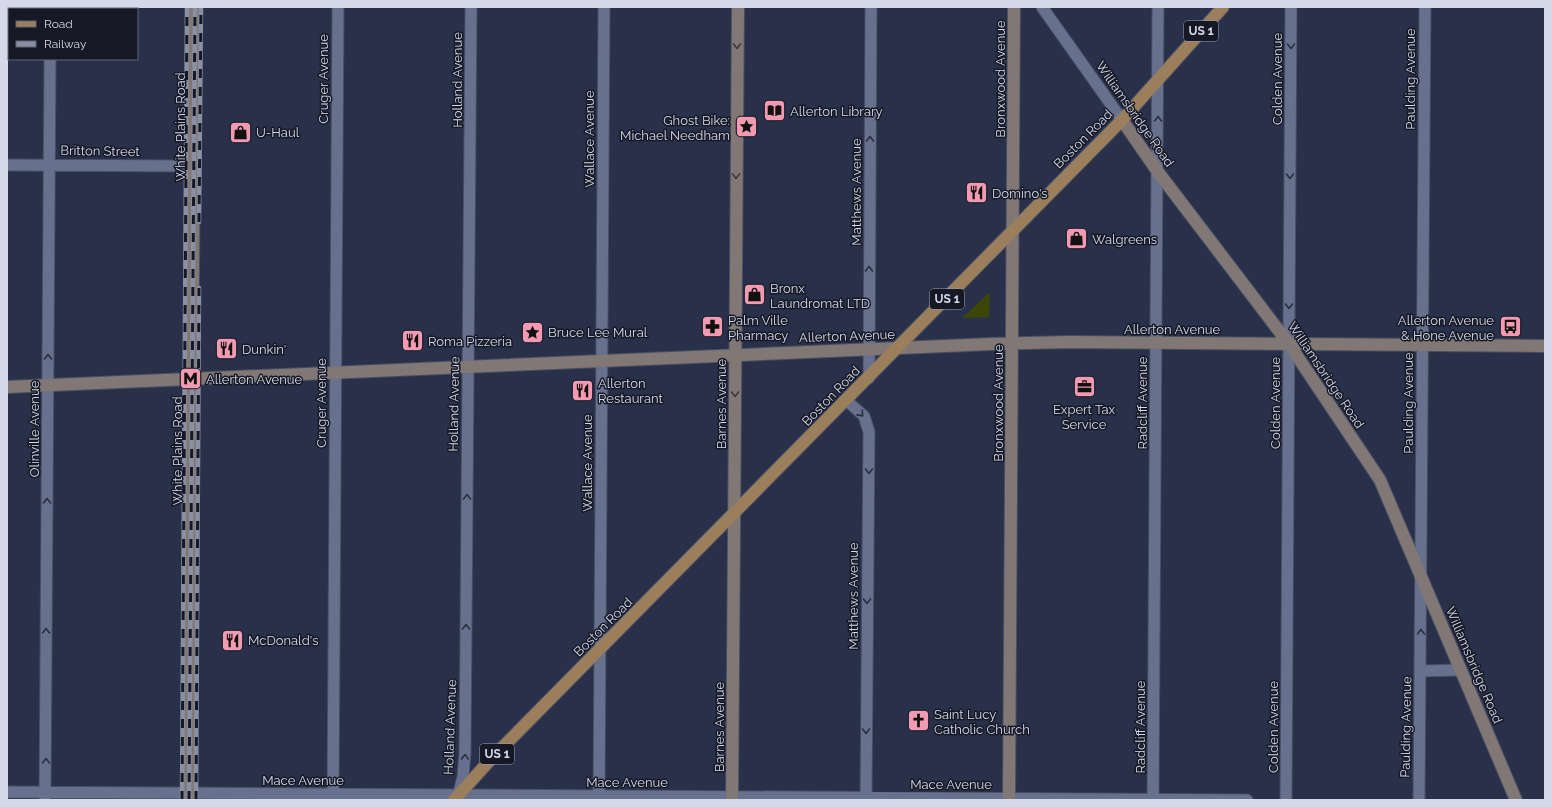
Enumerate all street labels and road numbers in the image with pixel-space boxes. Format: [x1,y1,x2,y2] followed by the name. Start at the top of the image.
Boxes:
[993,20,1008,138] street label: Bronxwood Avenue
[1184,21,1218,41] road number: US 1
[1403,28,1418,130] street label: Paulding Avenue
[450,32,465,128] street label: Holland Avenue
[1270,33,1285,125] street label: Colden Avenue
[316,34,331,124] street label: Cruger Avenue
[1093,58,1177,170] street label: Williamsbridge Road
[173,72,188,182] street label: White Plains Road
[582,90,597,188] street label: Wallace Avenue
[1051,107,1115,171] street label: Boston Road
[849,138,864,246] street label: Matthews Avenue
[60,143,140,159] street label: Britton Street
[930,289,964,309] road number: US 1
[1285,319,1367,431] street label: Williamsbridge Road
[1124,322,1220,337] street label: Allerton Avenue
[799,327,896,345] street label: Allerton Avenue
[991,344,1006,462] street label: Bronxwood Avenue
[1401,352,1416,454] street label: Paulding Avenue
[446,356,462,452] street label: Holland Avenue
[1135,356,1150,449] street label: Radcliff Avenue
[1268,357,1283,449] street label: Colden Avenue
[314,358,329,448] street label: Cruger Avenue
[714,358,729,449] street label: Barnes Avenue
[799,363,863,429] street label: Boston Road
[27,380,42,477] street label: Olinville Avenue
[170,396,185,506] street label: White Plains Road
[580,414,595,512] street label: Wallace Avenue
[846,542,861,650] street label: Matthews Avenue
[571,595,635,659] street label: Boston Road
[1443,604,1505,726] street label: Williamsbridge Road
[1398,676,1414,778] street label: Paulding Avenue
[441,679,459,775] street label: Holland Avenue
[1133,680,1148,773] street label: Radcliff Avenue
[712,681,727,772] street label: Barnes Avenue
[1266,681,1281,773] street label: Colden Avenue
[480,744,514,764] road number: US 1
[262,773,344,788] street label: Mace Avenue
[586,775,668,790] street label: Mace Avenue
[910,777,992,792] street label: Mace Avenue

